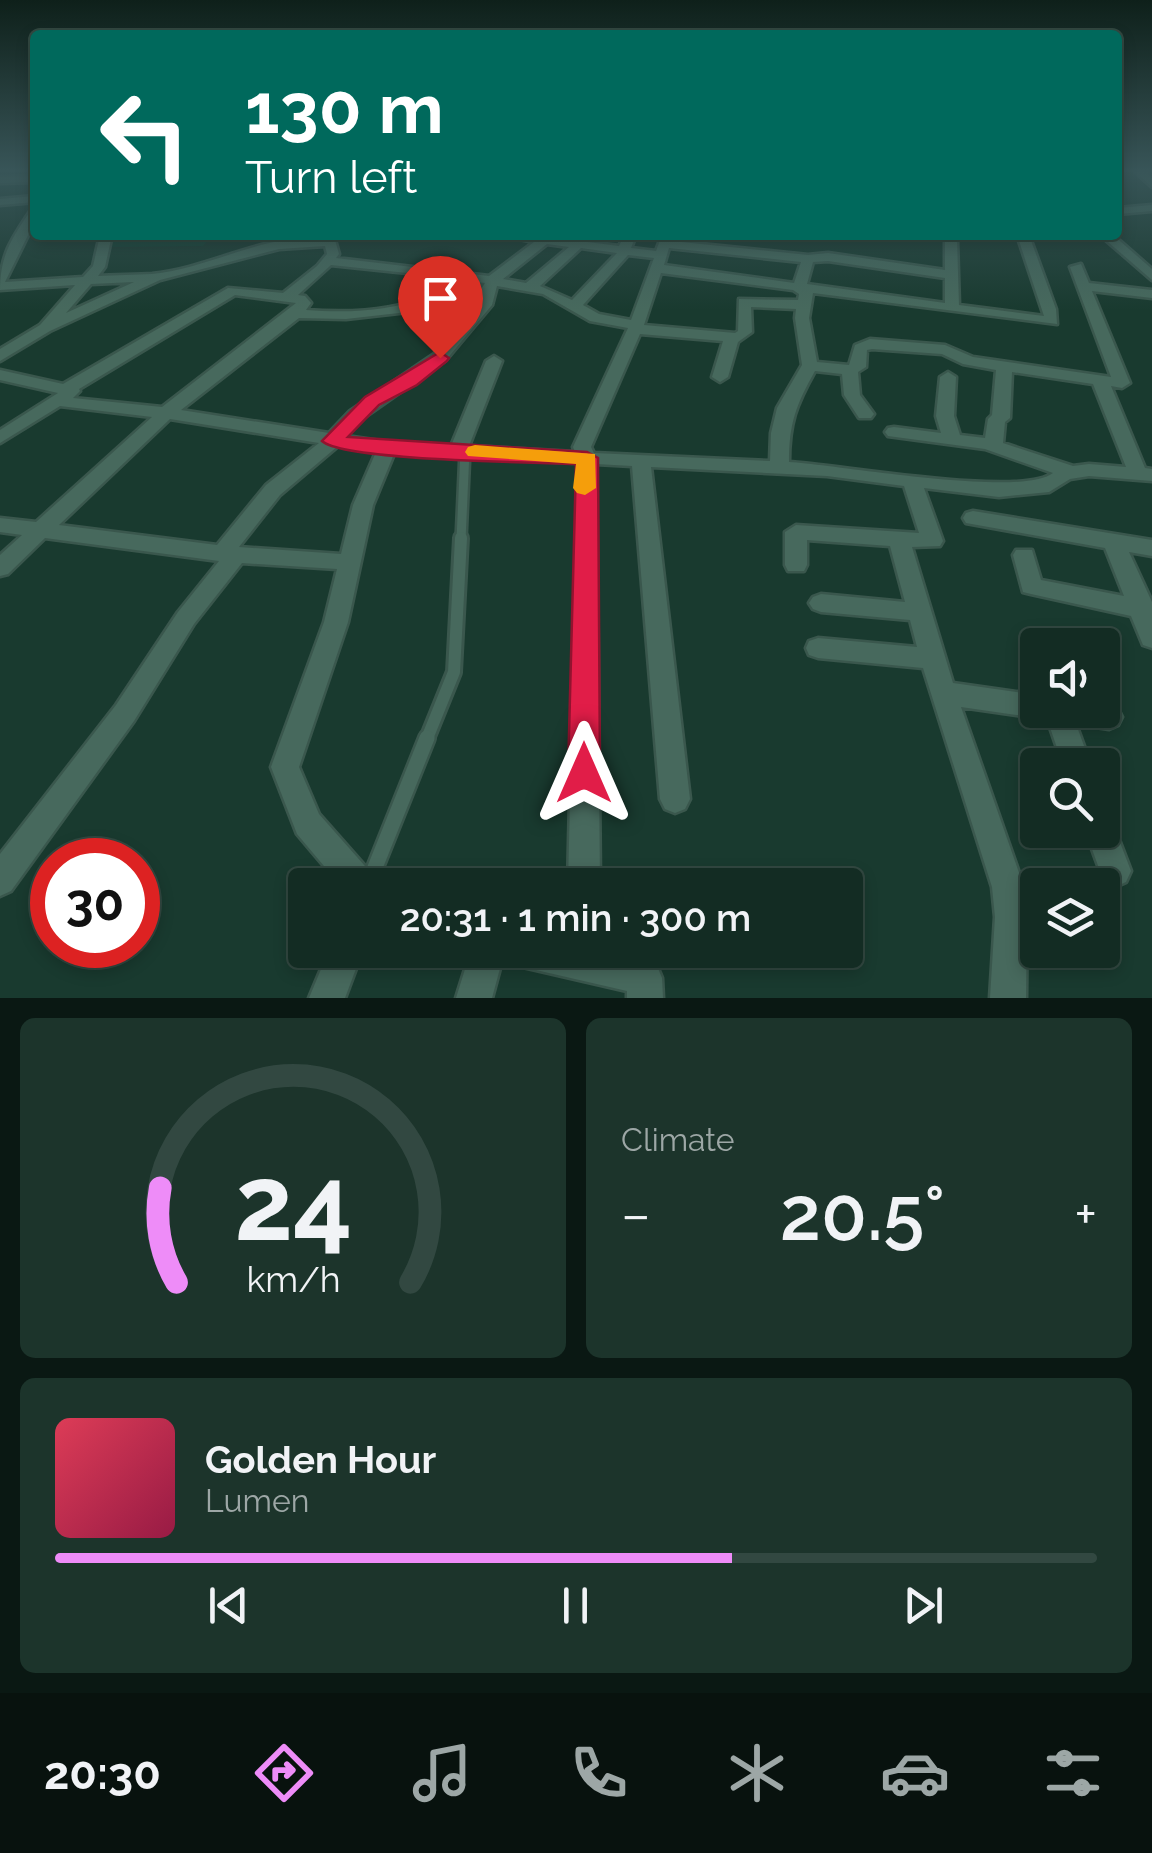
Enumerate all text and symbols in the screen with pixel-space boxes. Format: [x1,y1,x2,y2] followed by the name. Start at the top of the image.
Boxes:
[245,67,444,149] text: 130 m
[80,70,210,200] icon: left
[245,151,417,204] text: Turn left
[398,256,483,359] pin
[413,271,468,326] icon: arrive
[1020,628,1120,968] map controls
[1020,628,1120,728] button: sound
[532,721,636,825] position arrow
[1020,748,1120,848] button: search
[30,838,160,968] speed limit sign: 30
[1020,868,1120,968] button: layers
[400,895,751,940] text: 20:31 · 1 min · 300 m
[621,1121,735,1158] text: Climate
[234,1142,352,1264] text: 24
[780,1169,945,1258] text: 20.5°
[621,1182,651,1247] text: −
[1074,1182,1097,1247] text: +
[246,1258,340,1300] text: km/h
[205,1437,436,1482] text: Golden Hour
[205,1482,309,1519] text: Lumen
[201,1578,256,1633] icon: previous
[548,1578,603,1633] icon: pause
[896,1578,951,1633] icon: next
[249,1738,319,1808] icon: directions
[407,1738,477,1808] icon: music
[564,1738,634,1808] icon: phone
[722,1738,792,1808] icon: climate
[880,1738,950,1808] icon: car
[1038,1738,1108,1808] icon: filters
[44,1747,161,1800] text: 20:30

